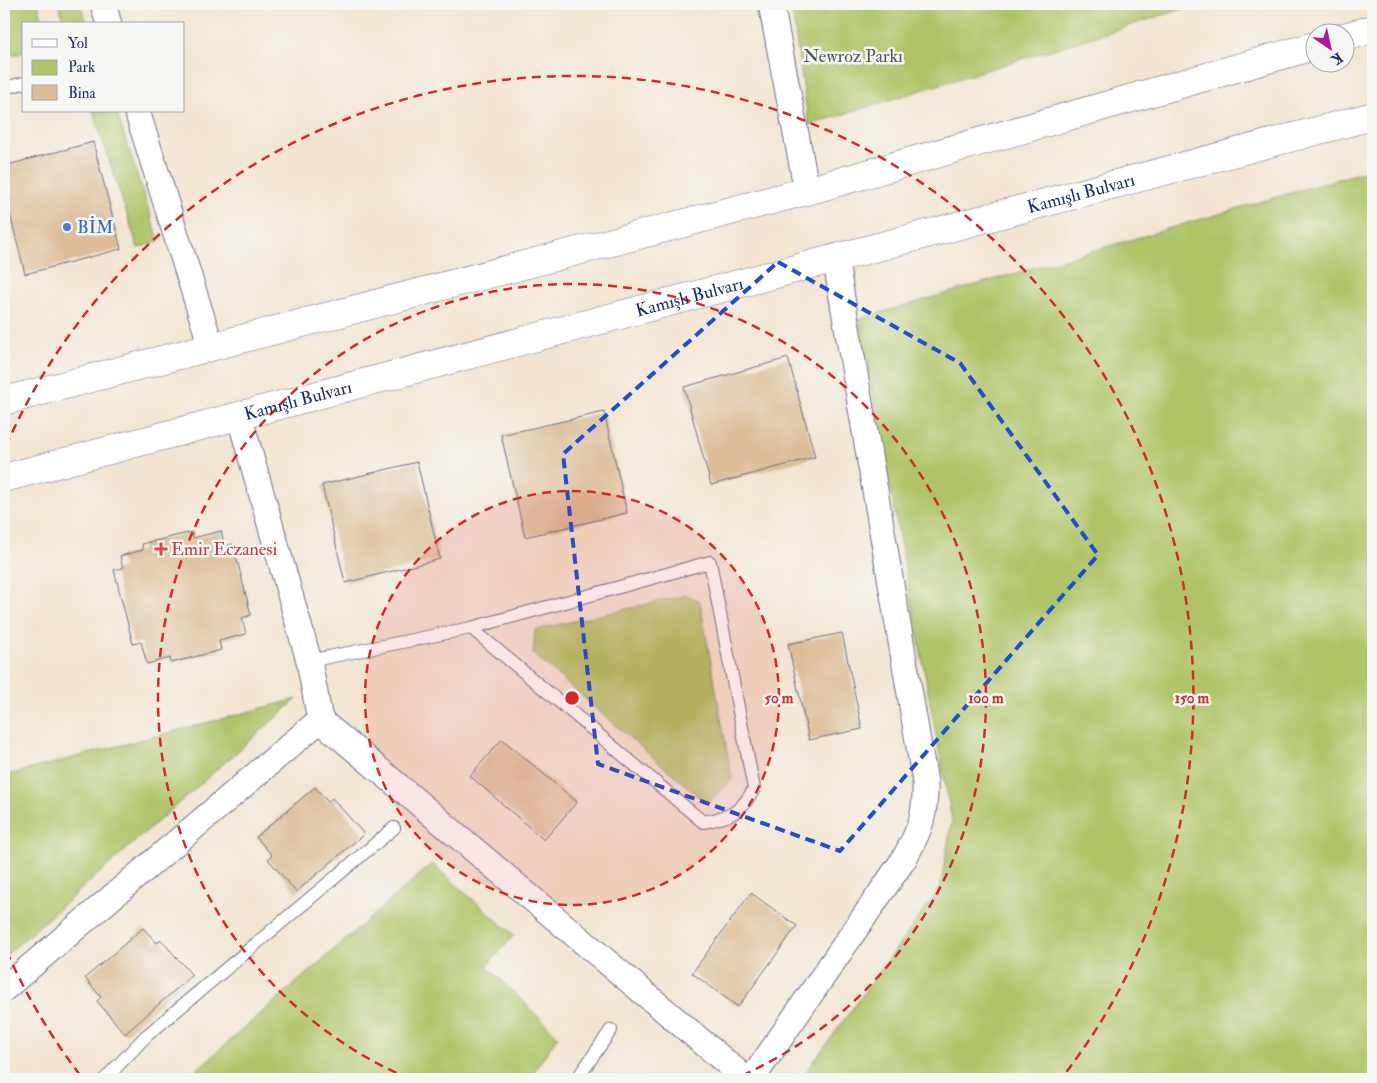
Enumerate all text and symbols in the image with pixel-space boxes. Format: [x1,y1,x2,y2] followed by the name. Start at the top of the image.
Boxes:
[22,22,185,112] legend
[1304,22,1354,72] north arrow
[68,34,88,53] text: Yol
[803,45,903,68] park label: Newroz Parkı
[1327,49,1346,69] text: K
[68,58,95,77] text: Park
[68,84,96,103] text: Bina
[1025,168,1138,219] street label: Kamışlı Bulvarı
[77,216,113,239] place label: BİM
[61,221,73,233] marker: BİM
[633,272,746,322] street label: Kamışlı Bulvarı
[242,375,355,426] street label: Kamışlı Bulvarı
[171,538,278,561] place label: Emir Eczanesi
[155,543,167,555] marker: Emir Eczanesi
[563,689,581,707] centre of rings
[765,689,794,708] text: 50 m
[968,689,1004,708] text: 100 m
[1175,689,1209,708] text: 150 m

